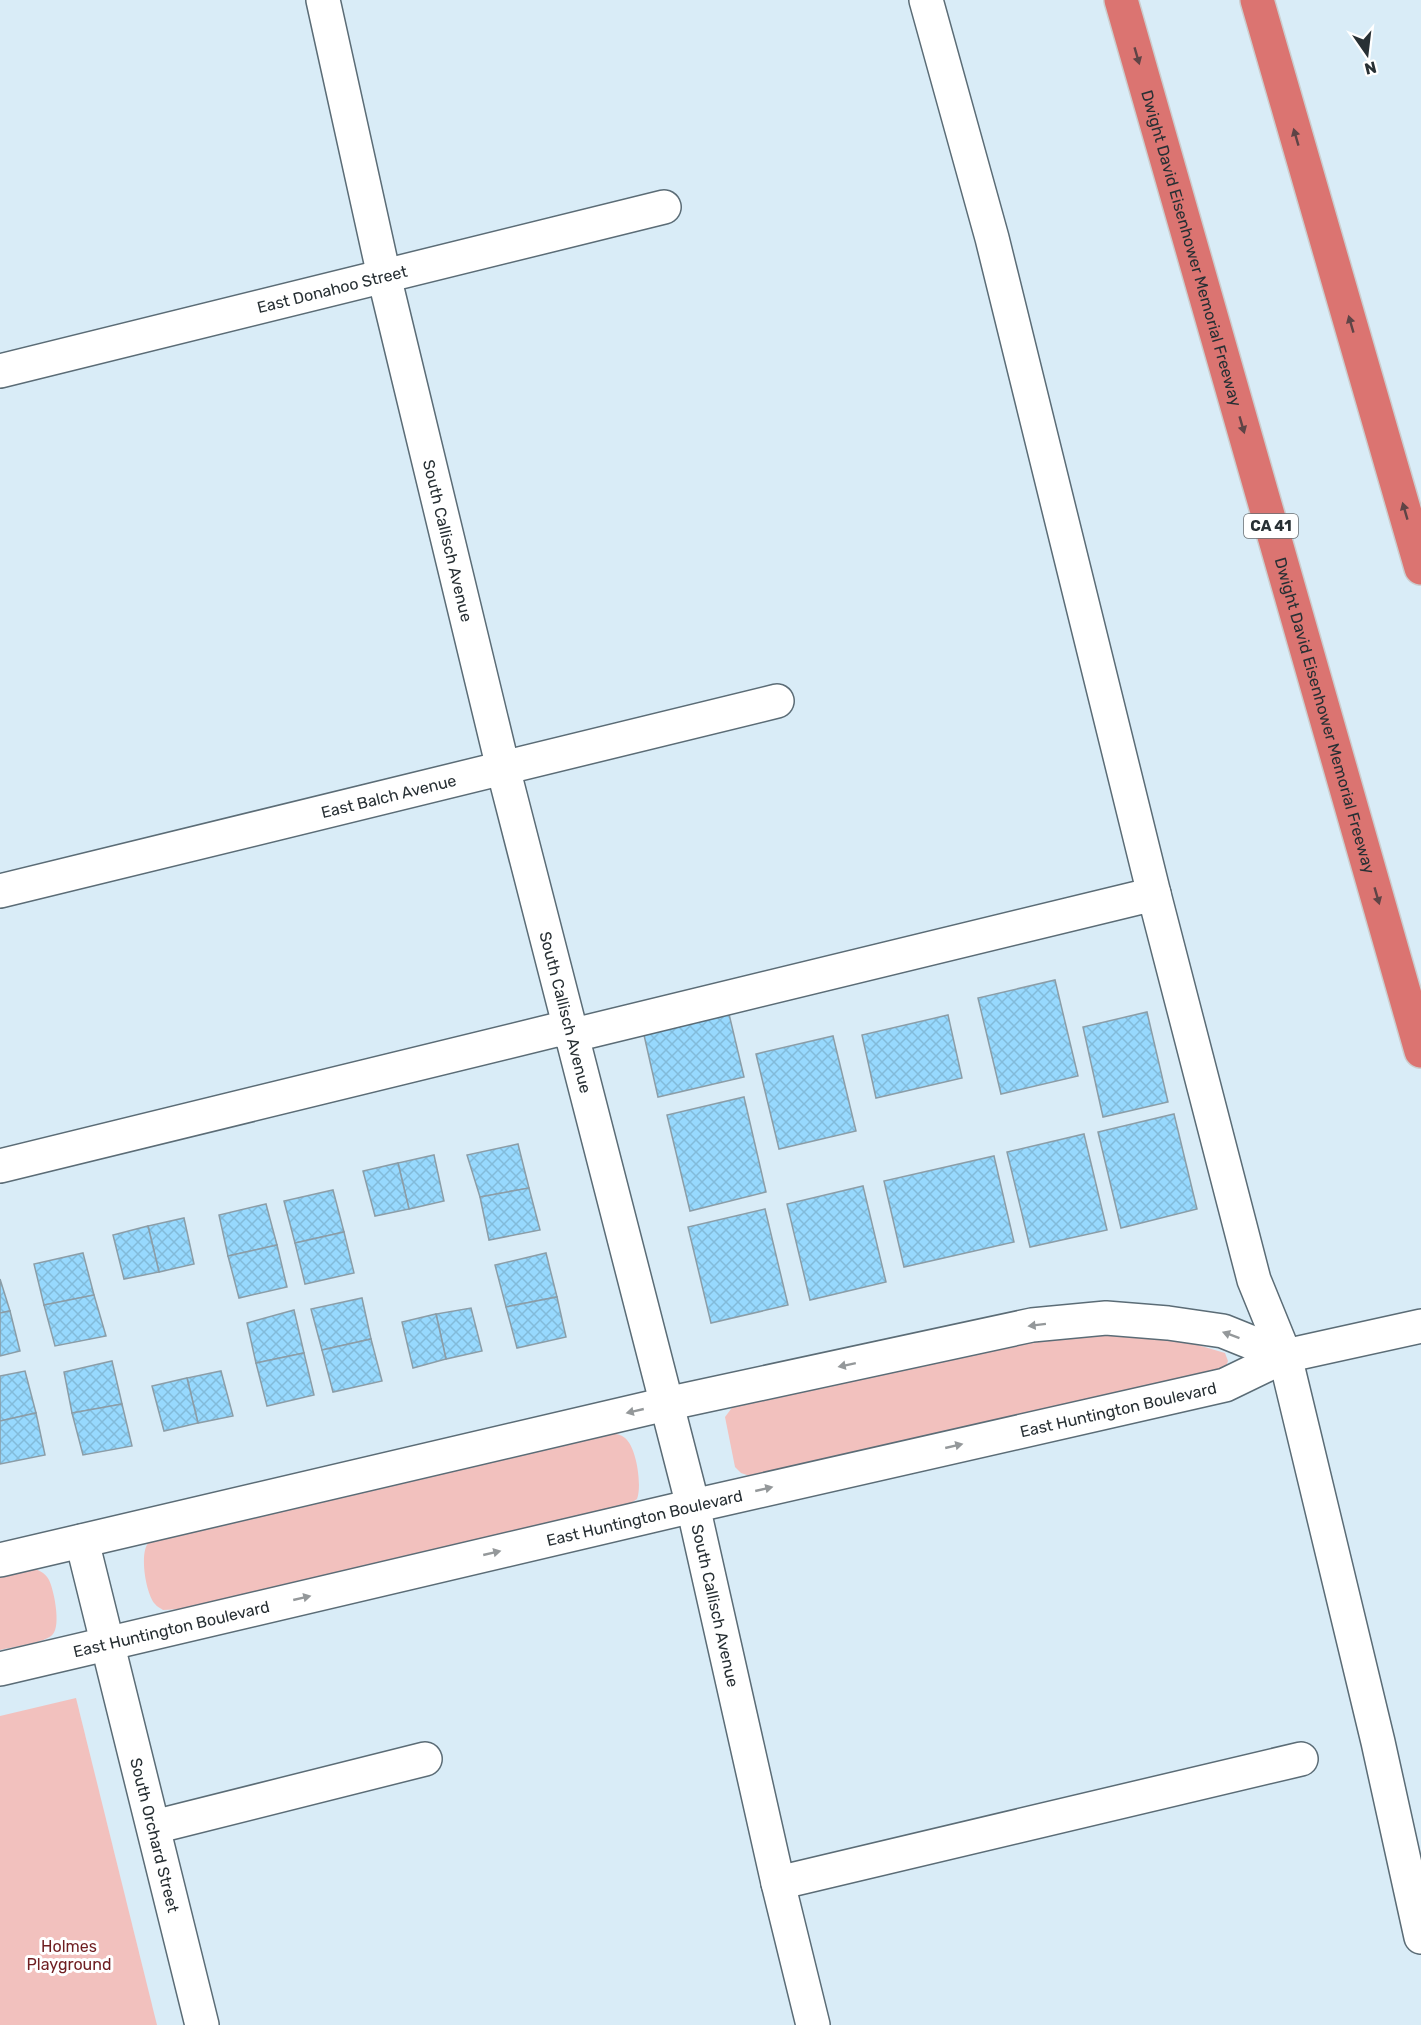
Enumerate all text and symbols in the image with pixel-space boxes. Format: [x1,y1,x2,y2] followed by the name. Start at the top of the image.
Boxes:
[1337,24,1397,84] north arrow
[1133,47,1142,65] one-way arrow
[1363,57,1378,79] text: N
[1137,88,1246,409] street label: Dwight David Eisenhower Memorial Freeway
[1291,128,1301,146] one-way arrow
[255,262,409,317] street label: East Donahoo Street
[1346,315,1355,333] one-way arrow
[1238,417,1247,435] one-way arrow
[419,458,476,624] street label: South Callisch Avenue
[1400,502,1409,520] one-way arrow
[1244,514,1298,538] road number: CA 41
[1271,555,1379,876] street label: Dwight David Eisenhower Memorial Freeway
[319,771,458,822] street label: East Balch Avenue
[1372,887,1382,905] one-way arrow
[535,929,595,1095] street label: South Callisch Avenue
[1028,1320,1047,1330] one-way arrow
[1221,1329,1239,1339] one-way arrow
[837,1361,856,1370] one-way arrow
[1018,1378,1218,1441] street label: East Huntington Boulevard
[626,1406,645,1416] one-way arrow
[945,1441,963,1451] one-way arrow
[755,1484,773,1494] one-way arrow
[545,1486,745,1550] street label: East Huntington Boulevard
[687,1523,743,1689] street label: South Callisch Avenue
[483,1548,501,1558] one-way arrow
[293,1593,312,1603] one-way arrow
[71,1597,271,1661] street label: East Huntington Boulevard
[126,1756,183,1914] street label: South Orchard Street
[27,1937,111,1974] park label: Holmes Playground

